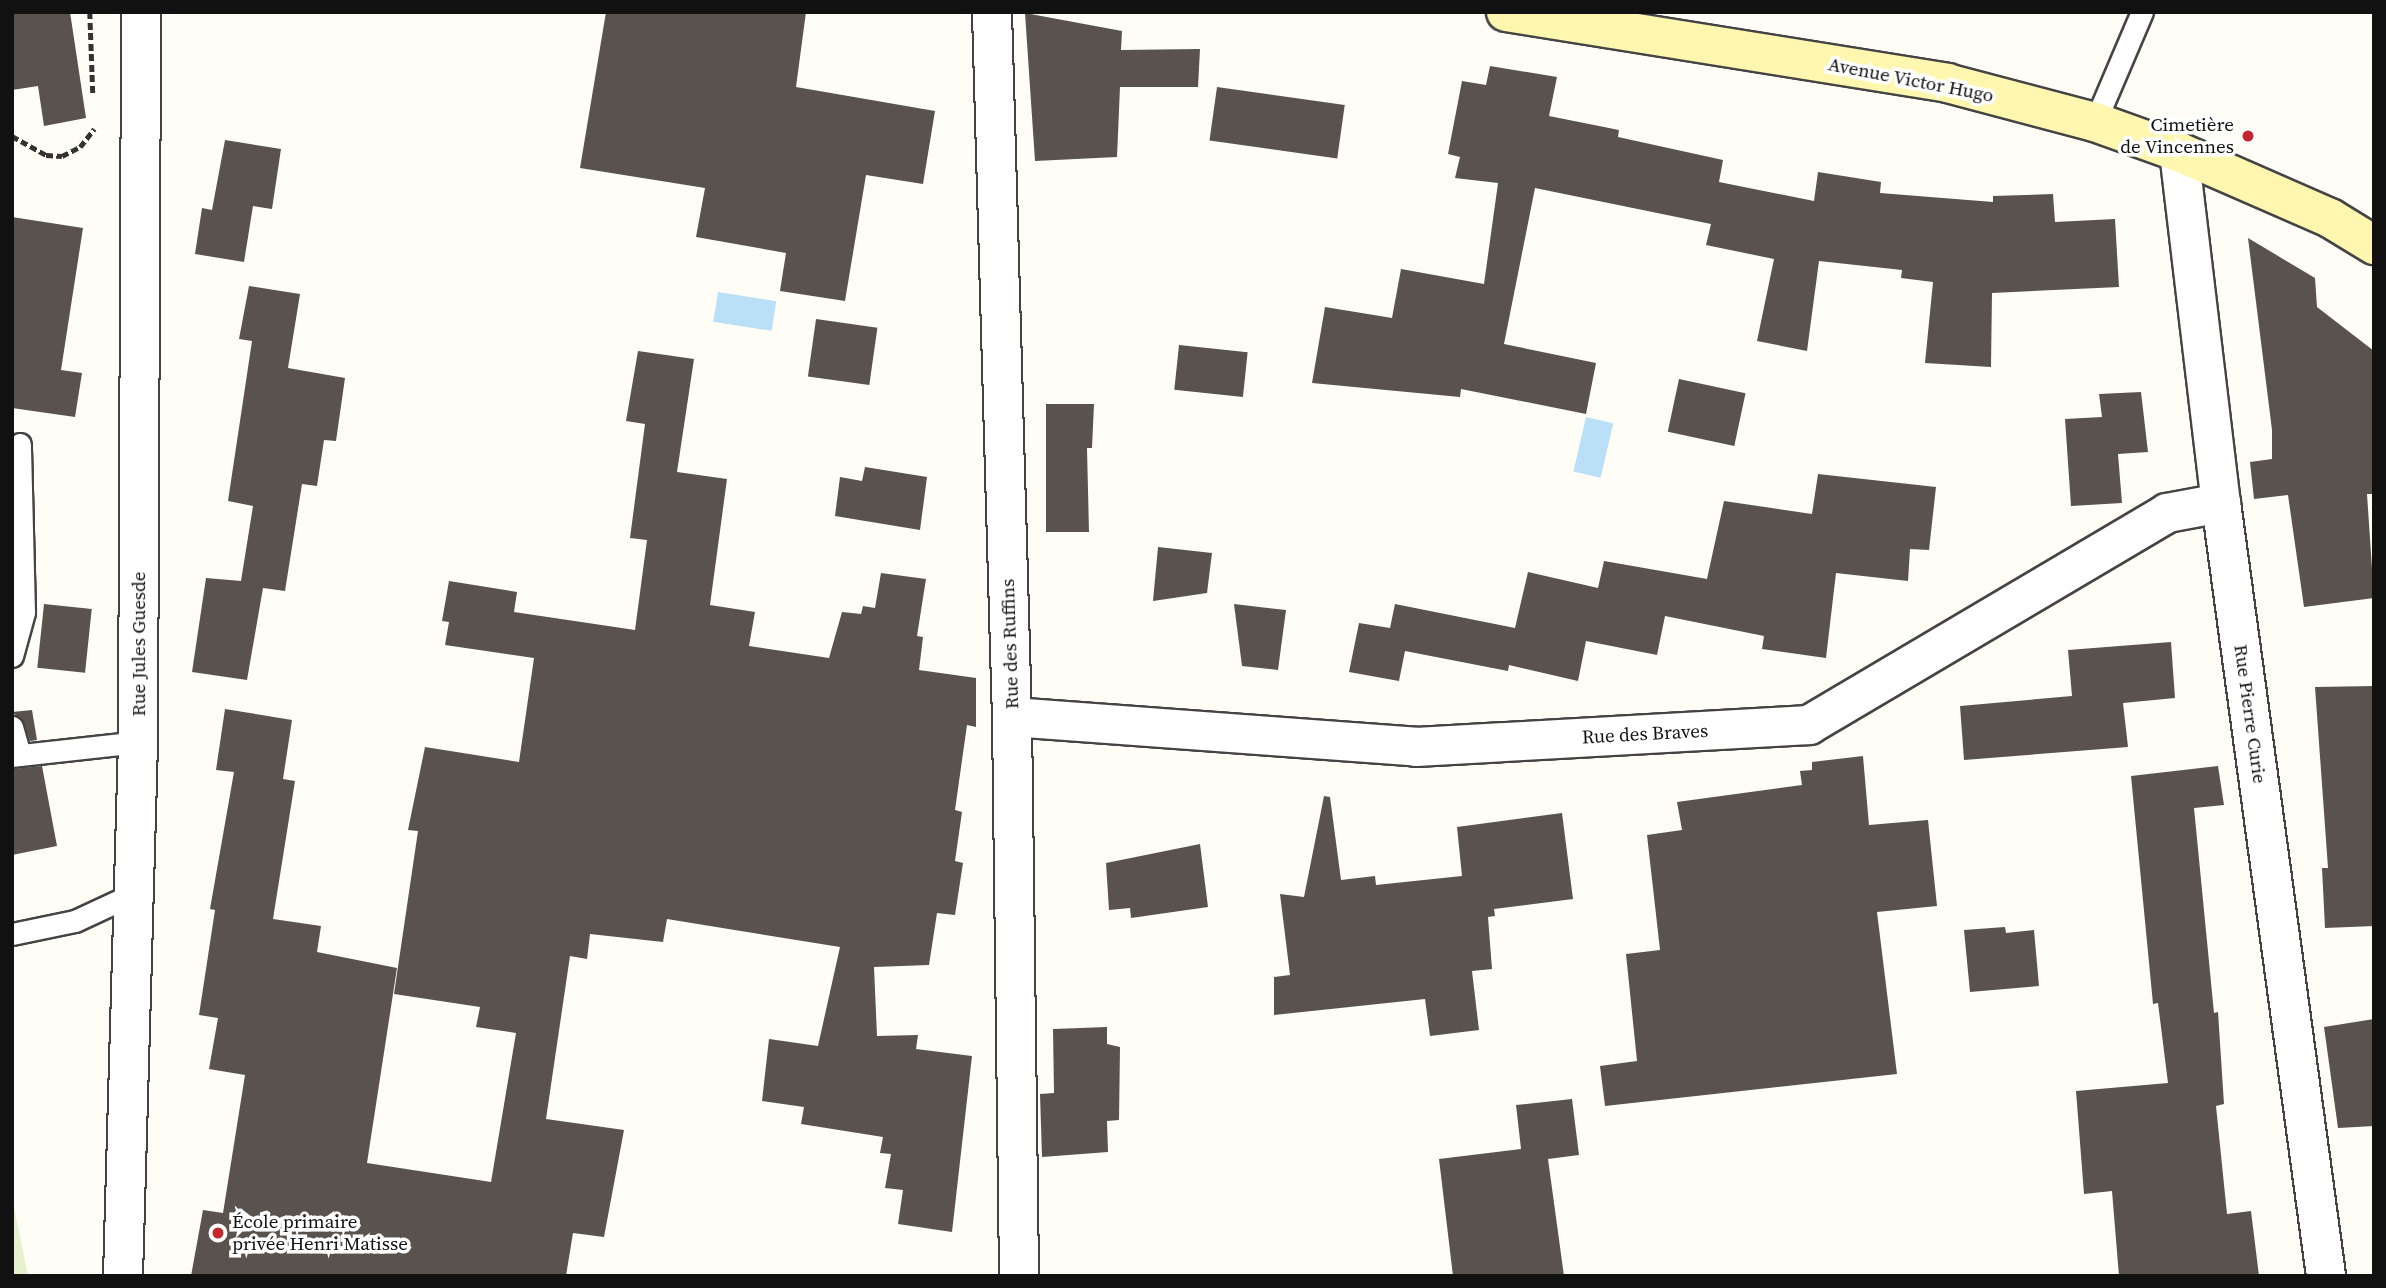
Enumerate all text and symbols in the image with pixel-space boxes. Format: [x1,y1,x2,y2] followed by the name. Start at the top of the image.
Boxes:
[1826,53,1996,107] street label: Avenue Victor Hugo
[2120,114,2234,158] place label: Cimetière de Vincennes
[2240,128,2256,144] marker: Cimetière de Vincennes
[128,571,150,717] street label: Rue Jules Guesde
[996,578,1024,710] street label: Rue des Ruffins
[2229,643,2271,785] street label: Rue Pierre Curie
[1581,719,1709,749] street label: Rue des Braves
[232,1211,408,1255] place label: École primaire privée Henri Matisse
[210,1225,226,1241] marker: École primaire privée Henri Matisse

